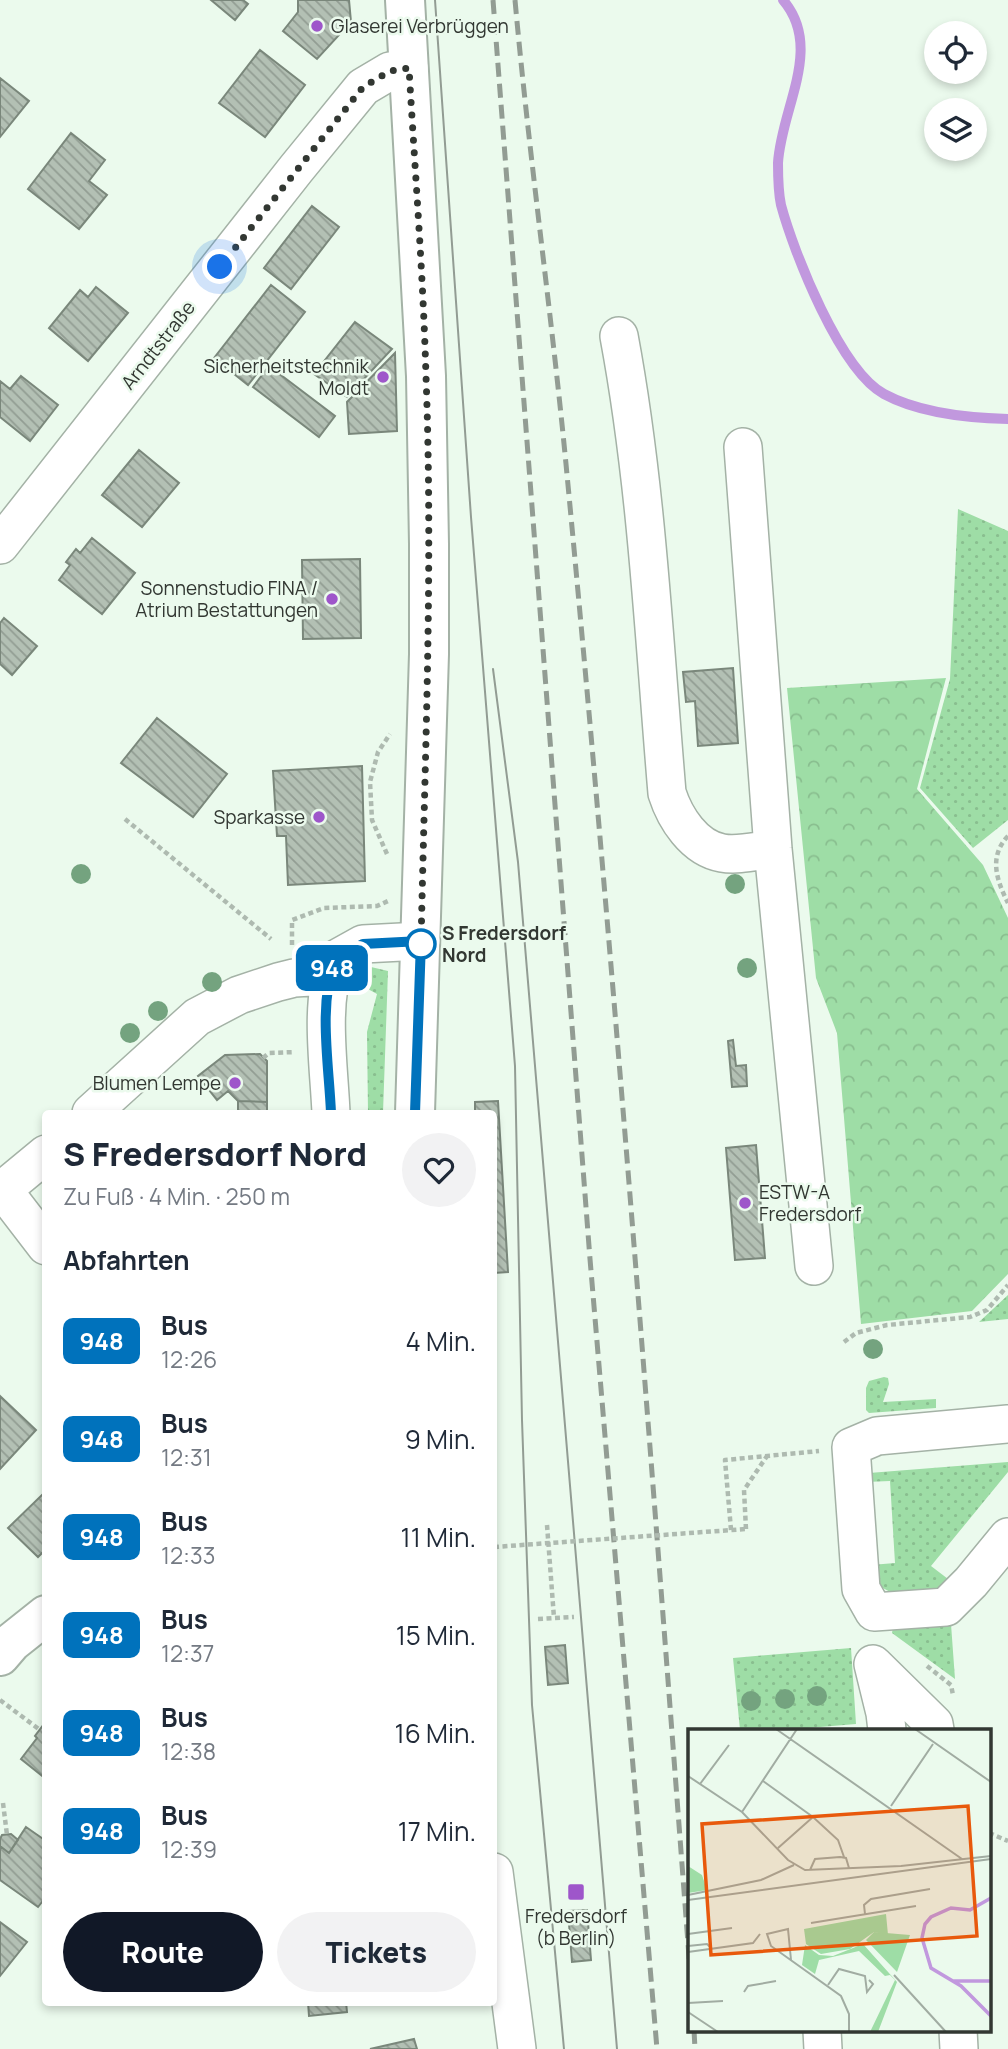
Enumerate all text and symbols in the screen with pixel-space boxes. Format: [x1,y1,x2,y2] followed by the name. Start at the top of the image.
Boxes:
[331,13,509,39] place label: Glaserei Verbrüggen
[309,18,325,34] marker: Glaserei Verbrüggen
[924,21,987,161] map controls
[924,21,987,84] button: locate
[924,98,987,161] button: layers
[202,249,237,284] your location
[115,295,201,395] street label: Arndtstraße
[203,353,370,401] place label: Sicherheitstechnik Moldt
[375,369,391,385] marker: Sicherheitstechnik Moldt
[135,575,318,623] place label: Sonnenstudio FINA / Atrium Bestattungen
[324,591,340,607] marker: Sonnenstudio FINA / Atrium Bestattungen
[214,804,305,830] place label: Sparkasse
[311,809,327,825] marker: Sparkasse
[442,920,566,968] place label: S Fredersdorf Nord
[406,929,436,959] marker: S Fredersdorf Nord
[292,945,372,991] line badge: 948
[310,951,354,984] text: 948
[93,1070,221,1096] place label: Blumen Lempe
[227,1075,243,1091] marker: Blumen Lempe
[63,1131,367,1176] text: S Fredersdorf Nord
[402,1133,476,1207] button: heart
[759,1179,861,1227] place label: ESTW-A Fredersdorf
[63,1180,290,1212] text: Zu Fuß · 4 Min. · 250 m
[737,1195,753,1211] marker: ESTW-A Fredersdorf
[63,1242,190,1278] text: Abfahrten
[161,1307,208,1343] text: Bus
[406,1323,476,1359] text: 4 Min.
[79,1324,124,1357] text: 948
[161,1343,217,1375] text: 12:26
[161,1405,208,1441] text: Bus
[405,1421,476,1457] text: 9 Min.
[79,1422,124,1455] text: 948
[161,1441,212,1473] text: 12:31
[161,1503,208,1539] text: Bus
[401,1519,476,1555] text: 11 Min.
[79,1520,124,1553] text: 948
[161,1539,215,1571] text: 12:33
[161,1601,208,1637] text: Bus
[396,1617,476,1653] text: 15 Min.
[79,1618,124,1651] text: 948
[161,1637,214,1669] text: 12:37
[161,1699,208,1735] text: Bus
[395,1715,476,1751] text: 16 Min.
[79,1716,124,1749] text: 948
[688,1729,990,2032] inset map
[161,1735,216,1767] text: 12:38
[161,1797,208,1833] text: Bus
[398,1813,476,1849] text: 17 Min.
[79,1814,124,1847] text: 948
[161,1833,217,1865] text: 12:39
[566,1882,586,1902] marker: Fredersdorf (b Berlin)
[525,1903,627,1951] place label: Fredersdorf (b Berlin)
[63,1912,263,1992] button: Route
[277,1912,476,1992] button: Tickets

